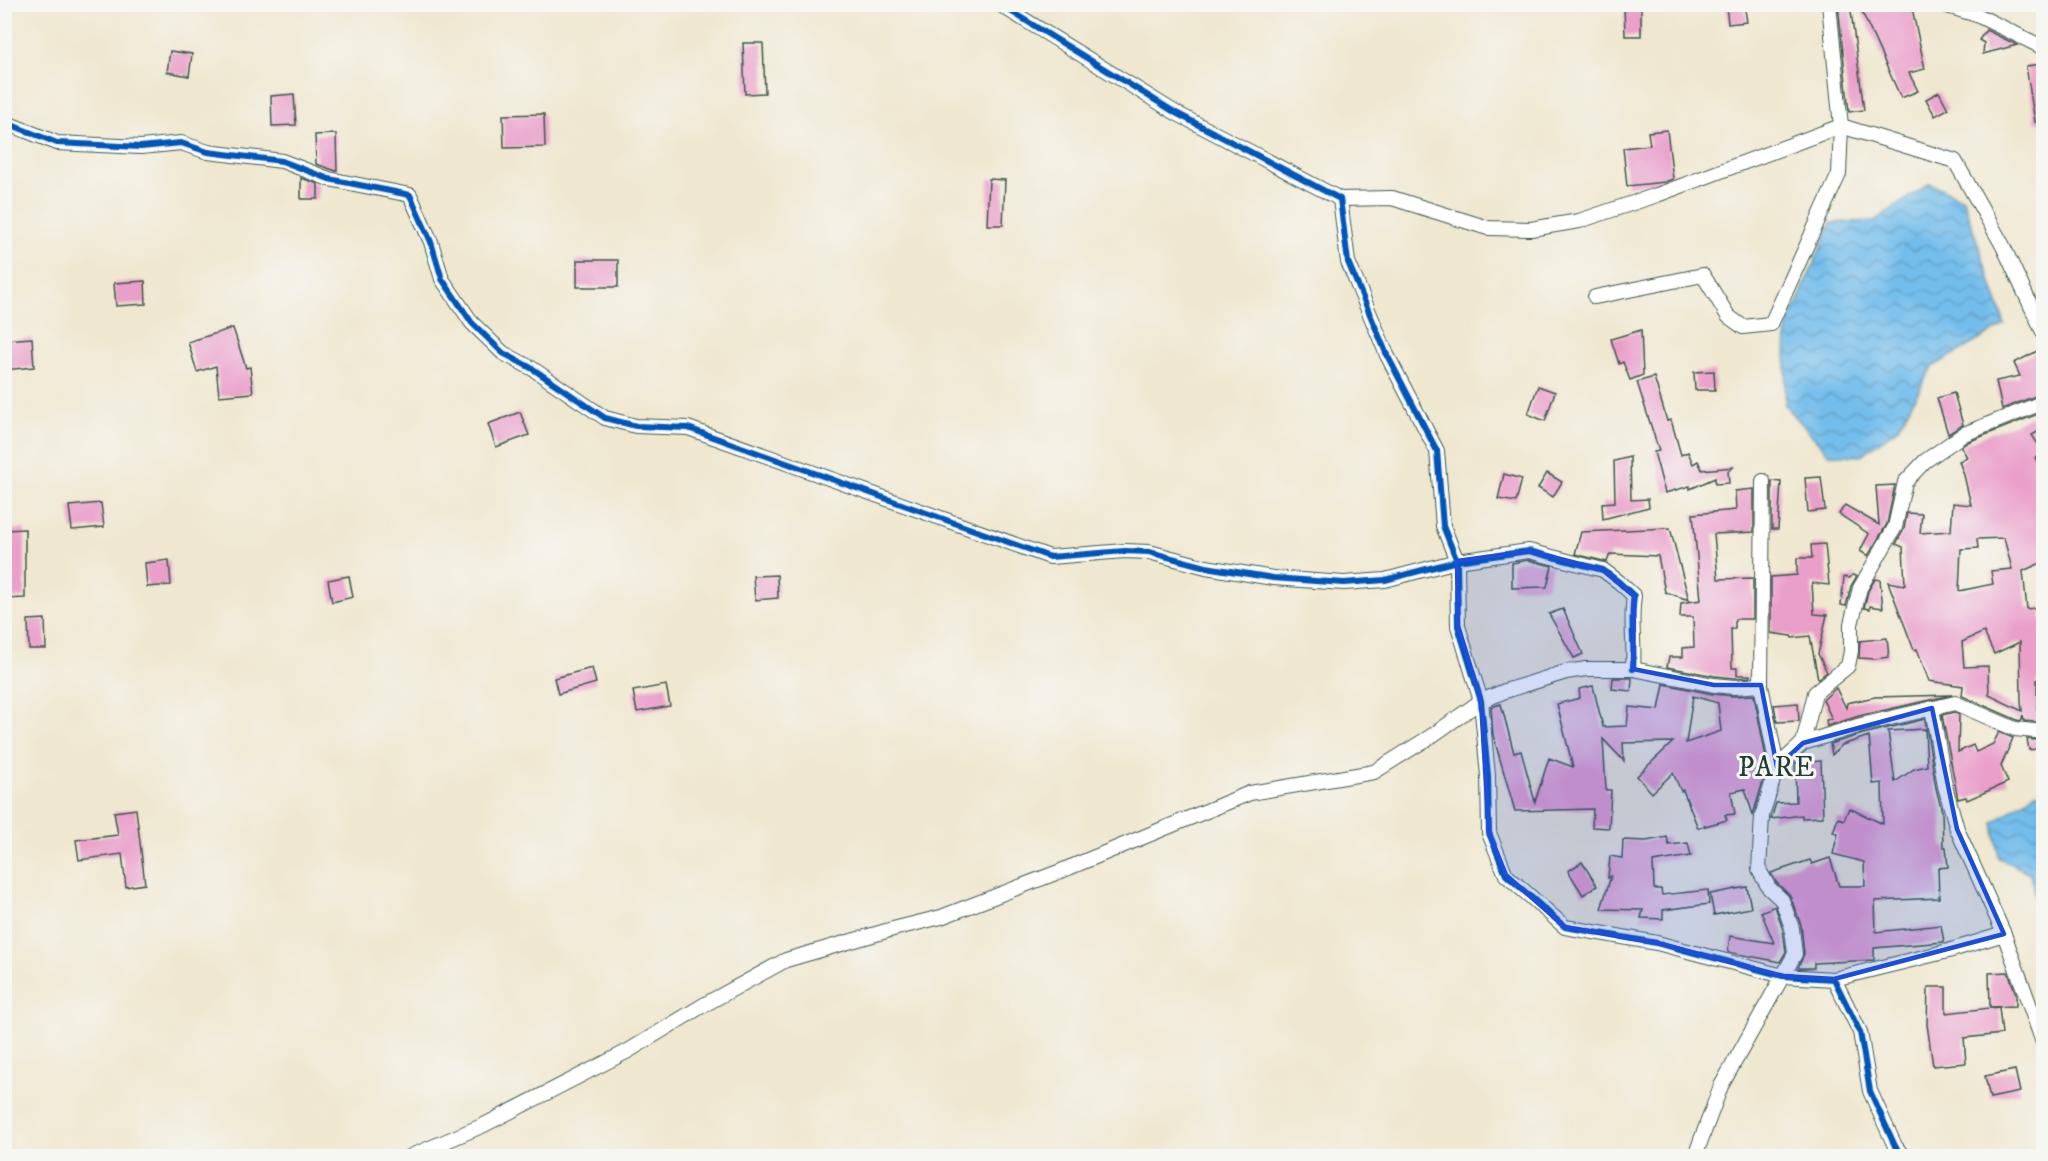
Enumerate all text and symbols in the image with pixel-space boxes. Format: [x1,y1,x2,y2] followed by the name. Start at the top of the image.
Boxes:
[1738,750,1816,785] district label: PARE

